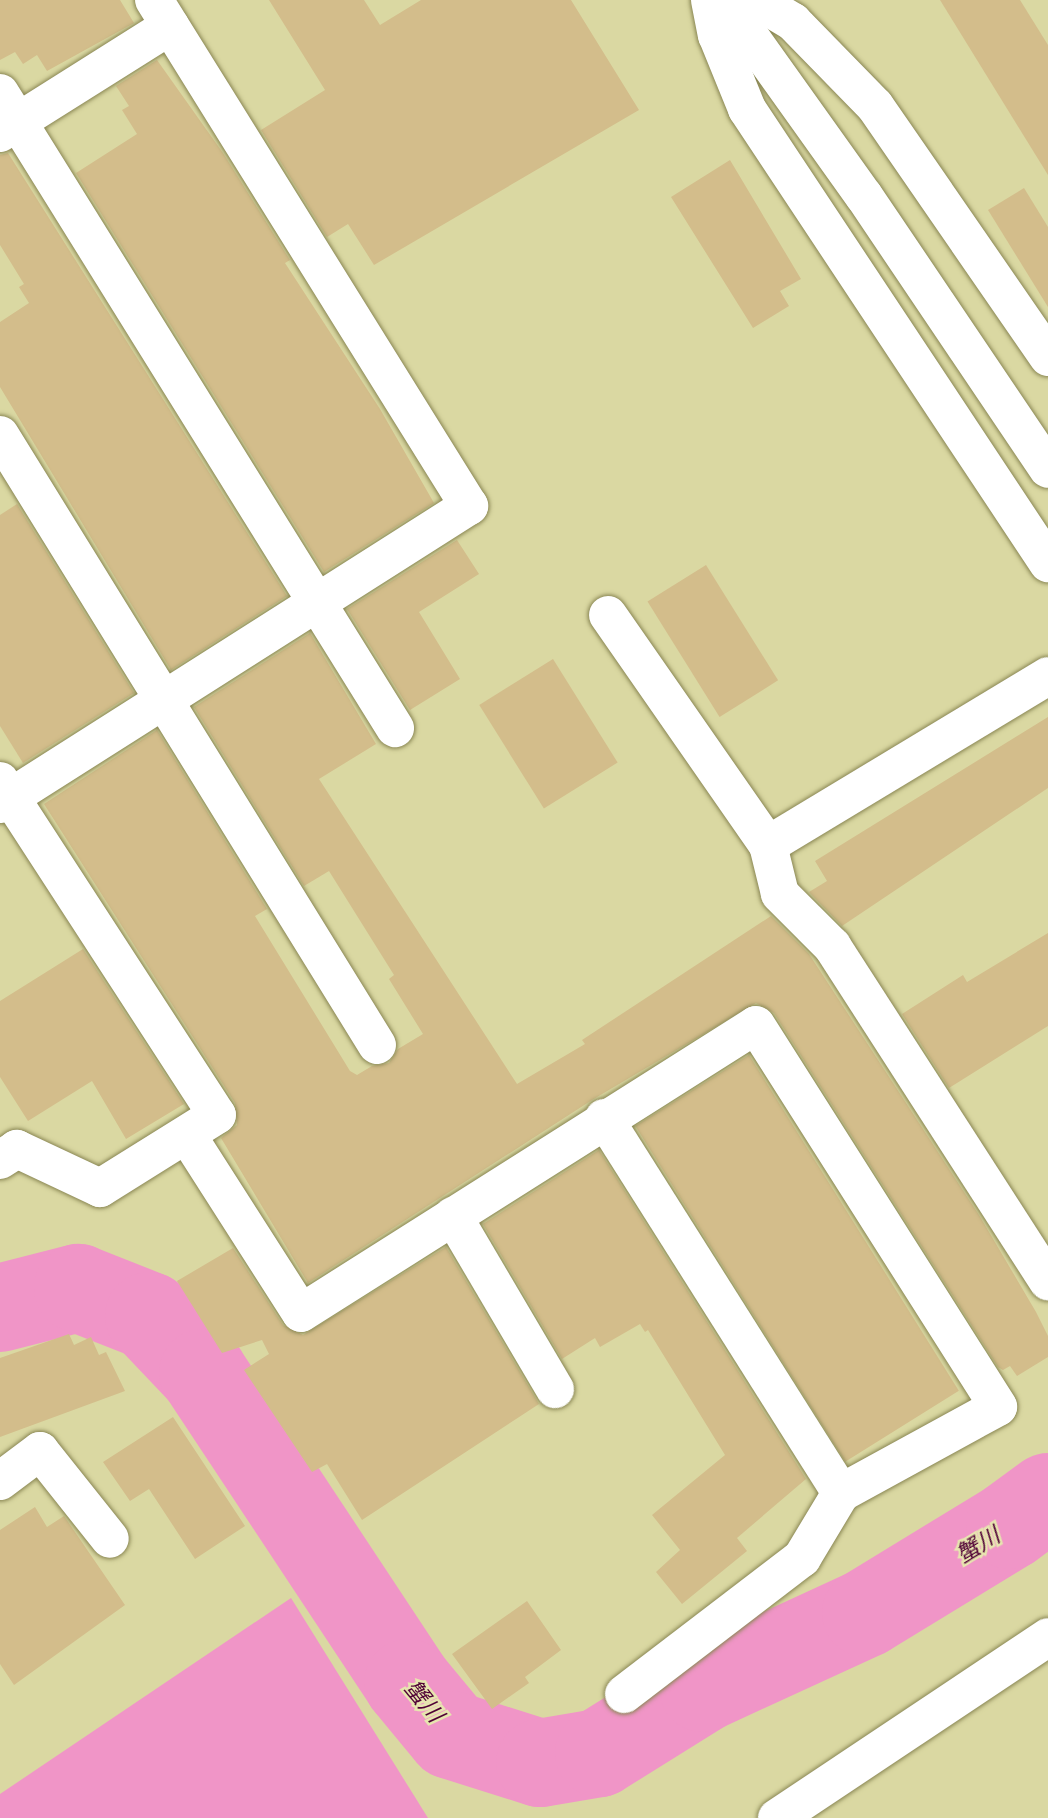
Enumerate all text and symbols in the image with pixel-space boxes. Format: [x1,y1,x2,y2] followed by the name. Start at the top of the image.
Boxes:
[951,1521,1005,1569] water label: 蟹川
[399,1674,449,1728] water label: 蟹川

